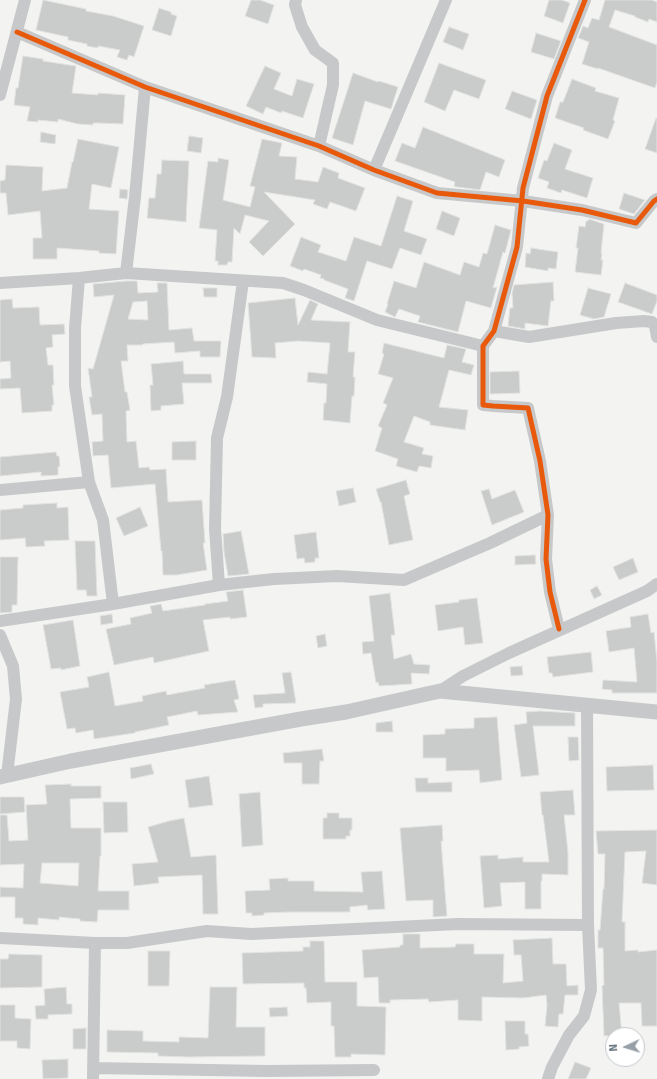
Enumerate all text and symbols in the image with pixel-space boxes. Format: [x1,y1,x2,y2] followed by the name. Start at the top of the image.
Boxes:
[605,1027,645,1067] north arrow
[607,1044,620,1052] text: N

